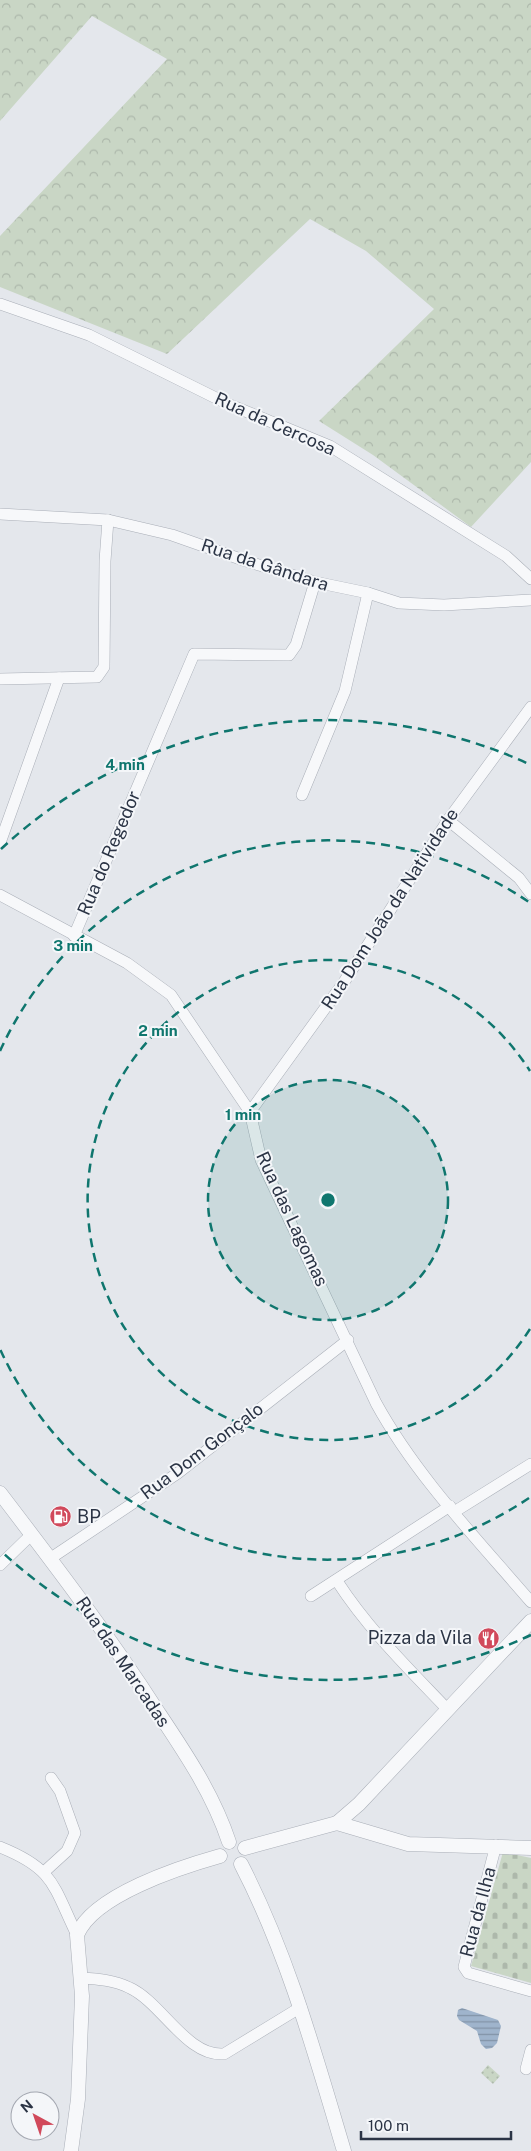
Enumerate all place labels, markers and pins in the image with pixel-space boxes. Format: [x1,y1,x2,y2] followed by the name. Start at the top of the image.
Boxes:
[319,1191,337,1209] centre of rings
[49,1505,73,1529] fuel station icon: BP
[77,1506,101,1527] place label: BP
[476,1626,500,1650] restaurant icon: Pizza da Vila
[368,1627,472,1648] place label: Pizza da Vila

